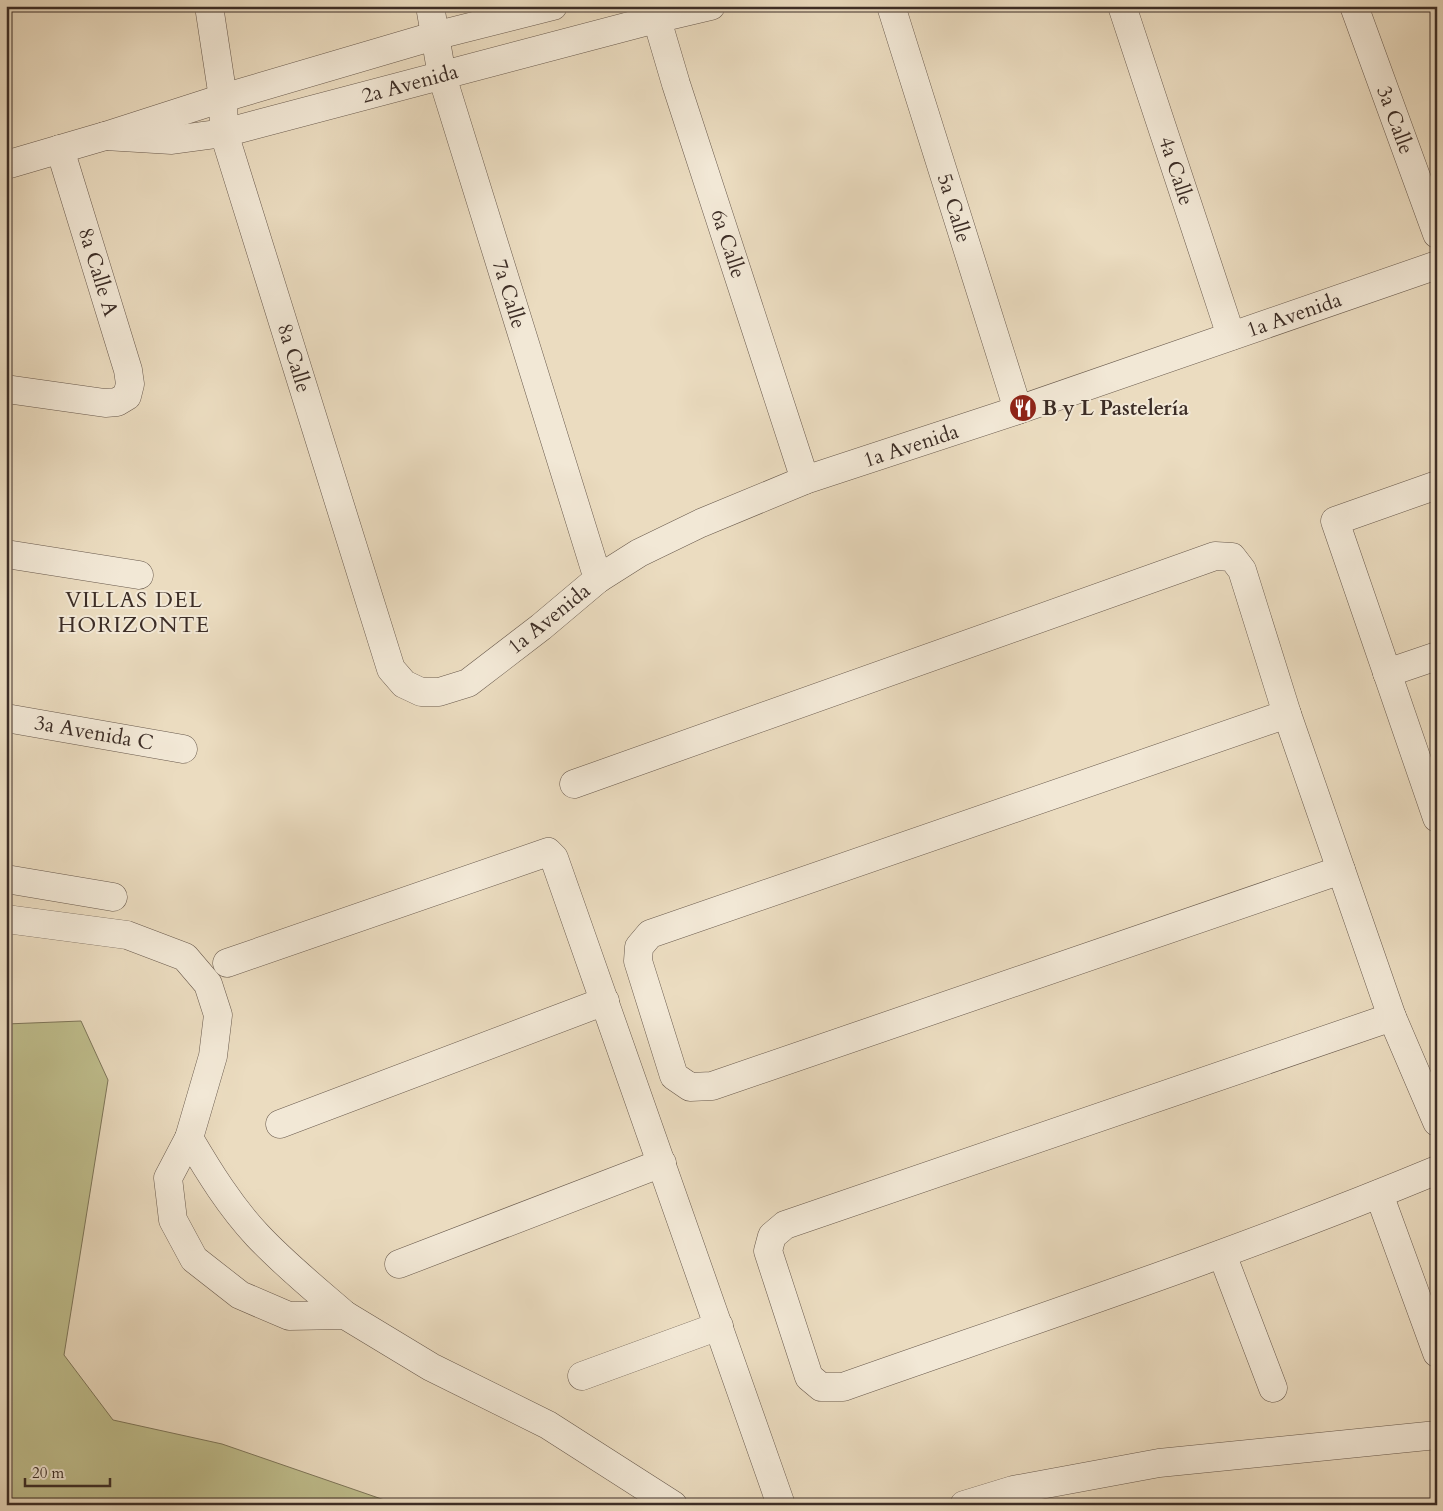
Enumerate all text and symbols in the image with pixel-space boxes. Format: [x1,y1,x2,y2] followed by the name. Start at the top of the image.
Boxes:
[359,57,461,111] street label: 2a Avenida
[1369,82,1421,158] street label: 3a Calle
[1151,133,1201,209] street label: 4a Calle
[930,170,978,246] street label: 5a Calle
[703,206,753,282] street label: 6a Calle
[71,224,125,320] street label: 8a Calle A
[485,256,533,332] street label: 7a Calle
[1243,285,1345,345] street label: 1a Avenida
[270,320,318,396] street label: 8a Calle
[1008,393,1038,423] restaurant icon: B y L Pastelería
[1042,394,1189,423] place label: B y L Pastelería
[860,417,962,475] street label: 1a Avenida
[502,577,596,661] street label: 1a Avenida
[58,585,210,640] district label: VILLAS DEL HORIZONTE
[32,708,156,758] street label: 3a Avenida C
[25,1456,110,1488] scale bar
[32,1463,64,1483] text: 20 m

